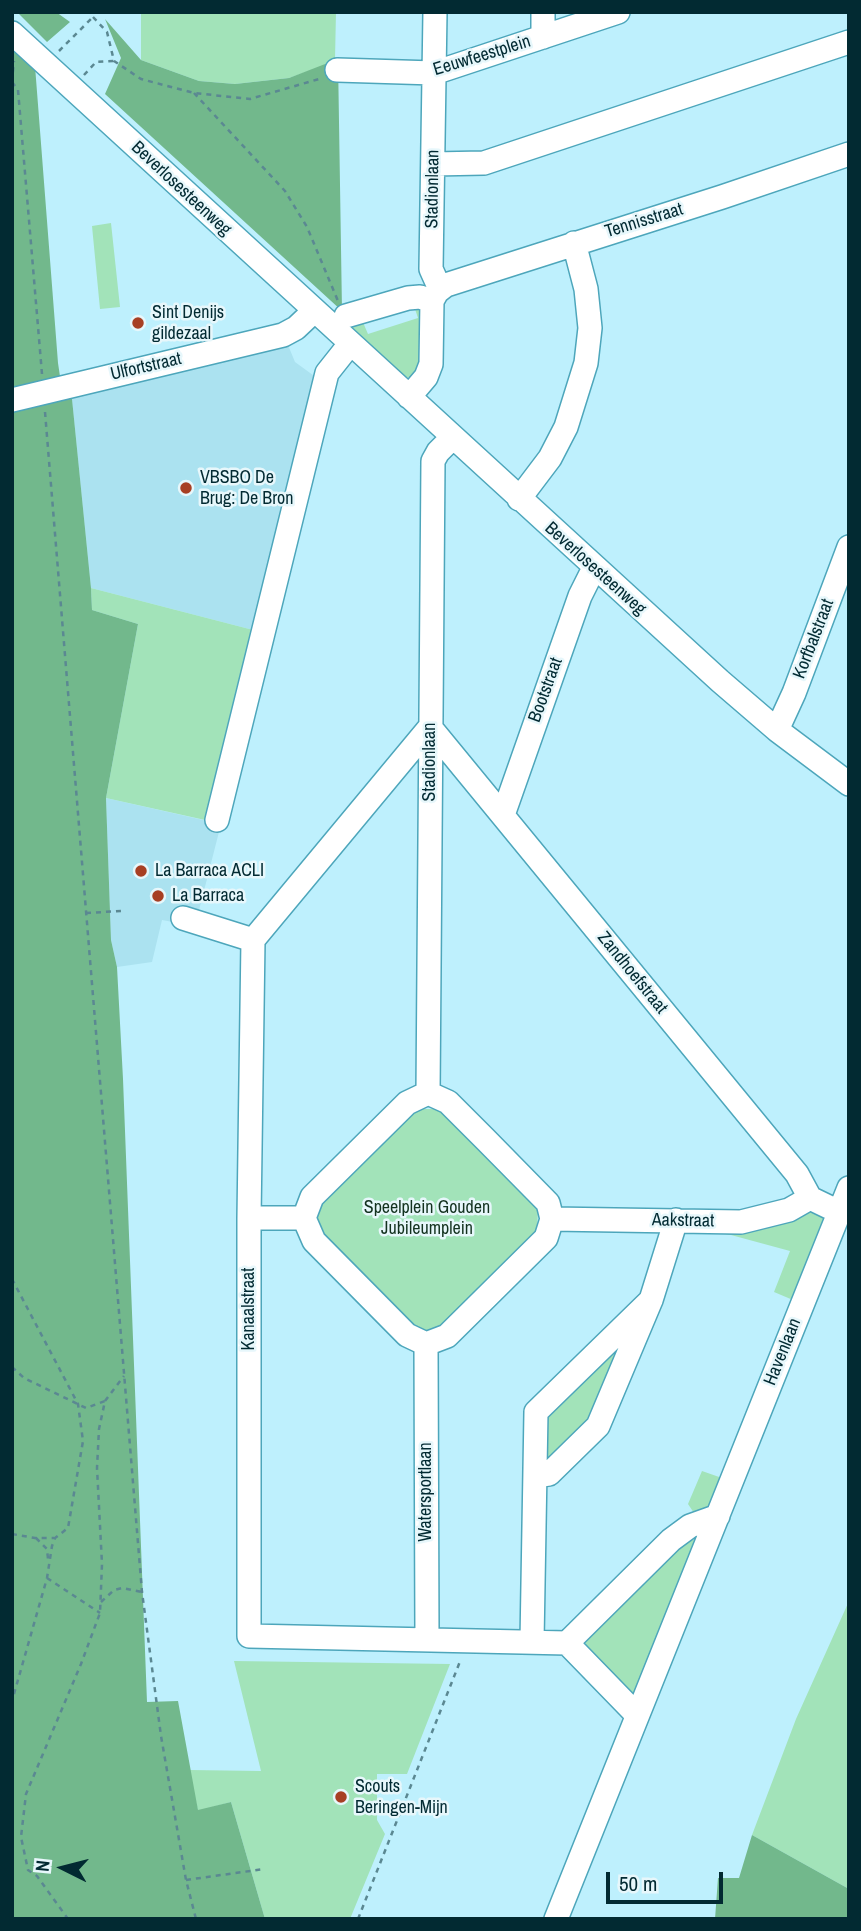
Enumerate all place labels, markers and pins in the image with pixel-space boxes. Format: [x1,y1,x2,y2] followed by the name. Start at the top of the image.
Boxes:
[152,302,224,344] place label: Sint Denijs gildezaal
[130,315,146,331] marker: Sint Denijs gildezaal
[200,467,294,510] place label: VBSBO De Brug: De Bron
[178,480,194,496] marker: VBSBO De Brug: De Bron
[155,860,264,882] place label: La Barraca ACLI
[133,863,149,879] marker: La Barraca ACLI
[172,885,244,907] place label: La Barraca
[150,888,166,904] marker: La Barraca
[355,1776,448,1818] place label: Scouts Beringen-Mijn
[333,1789,349,1805] marker: Scouts Beringen-Mijn

